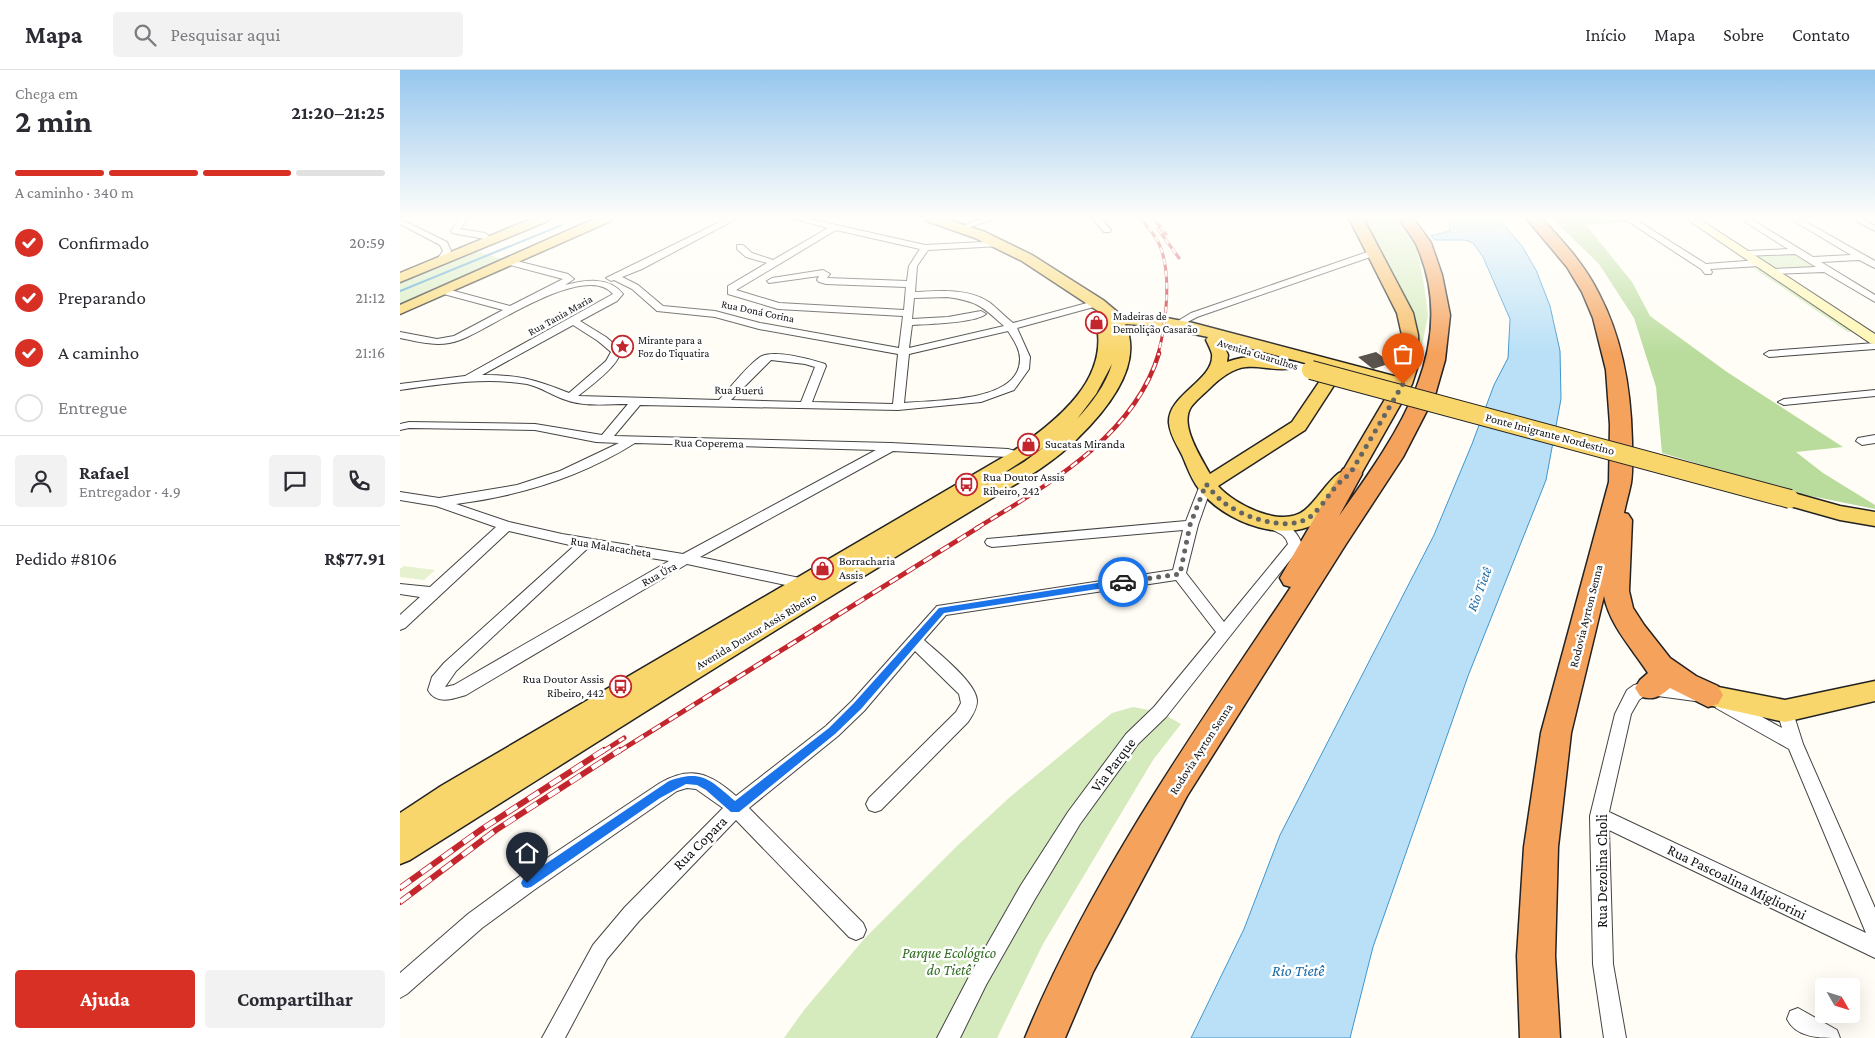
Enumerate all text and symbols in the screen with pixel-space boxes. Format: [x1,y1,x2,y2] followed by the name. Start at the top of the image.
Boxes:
[113,12,463,57] search box
[25,21,83,48] text: Mapa
[131,21,159,49] icon: search
[171,24,280,45] text: Pesquisar aqui
[1585,25,1626,45] text: Início
[1654,25,1695,45] text: Mapa
[1723,25,1764,45] text: Sobre
[1792,25,1850,45] text: Contato
[15,85,78,102] text: Chega em
[291,102,385,123] text: 21:20–21:25
[15,103,92,139] text: 2 min
[15,184,134,201] text: A caminho · 340 m
[15,229,43,257] icon: check
[58,232,149,253] text: Confirmado
[349,234,385,251] text: 20:59
[15,284,43,312] icon: check
[58,287,146,308] text: Preparando
[355,289,385,306] text: 21:12
[526,292,594,338] street label: Rua Tania Maria
[720,297,796,325] street label: Rua Doná Corina
[1085,310,1109,334] shop icon: Madeiras de Demolição Casarão
[1113,310,1198,336] place label: Madeiras de Demolição Casarão
[1382,333,1424,384] pin
[610,334,634,358] place icon: Mirante para a Foz do Tiquatira
[638,334,709,360] place label: Mirante para a Foz do Tiquatira
[1216,336,1300,372] street label: Avenida Guarulhos
[15,339,43,367] icon: check
[1389,340,1417,368] icon: bag
[58,342,139,363] text: A caminho
[355,344,385,361] text: 21:16
[714,383,765,397] street label: Rua Buerú
[58,397,127,418] text: Entregue
[1484,410,1616,458] street label: Ponte Imigrante Nordestino
[1017,432,1041,456] shop icon: Sucatas Miranda
[674,435,744,451] street label: Rua Coperema
[1045,437,1125,451] place label: Sucatas Miranda
[15,455,67,507] button: person
[269,455,321,507] button: chat
[333,455,385,507] button: phone
[79,462,129,483] text: Rafael
[983,470,1065,498] place label: Rua Doutor Assis Ribeiro, 242
[955,472,979,496] bus stop icon: Rua Doutor Assis Ribeiro, 242
[79,483,181,500] text: Entregador · 4.9
[570,534,653,560] street label: Rua Malacacheta
[15,548,117,569] text: Pedido #8106
[324,548,385,569] text: R$77.91
[839,554,896,582] place label: Borracharia Assis
[811,556,835,580] shop icon: Borracharia Assis
[1098,557,1148,607] courier
[639,558,679,589] street label: Rua Úra
[1566,563,1606,669] street label: Rodovia Ayrton Senna
[1463,564,1495,613] water label: Rio Tietê
[1109,568,1137,596] icon: car
[693,589,819,673] street label: Avenida Doutor Assis Ribeiro
[523,672,604,700] place label: Rua Doutor Assis Ribeiro, 442
[608,674,632,698] bus stop icon: Rua Doutor Assis Ribeiro, 442
[1166,701,1236,797] street label: Rodovia Ayrton Senna
[1088,735,1140,796] street label: Via Parque
[670,813,731,874] street label: Rua Copara
[1594,814,1610,928] street label: Rua Dezolina Choli
[506,832,548,883] pin
[513,839,541,867] icon: home
[1665,841,1809,924] street label: Rua Pascoalina Migliorini
[902,945,996,978] park label: Parque Ecológico do Tietê
[1272,962,1325,979] water label: Rio Tietê
[15,970,195,1028] button: Ajuda
[205,970,385,1028] button: Compartilhar
[1815,978,1860,1022] north arrow
[1815,978,1860,1023] map controls

